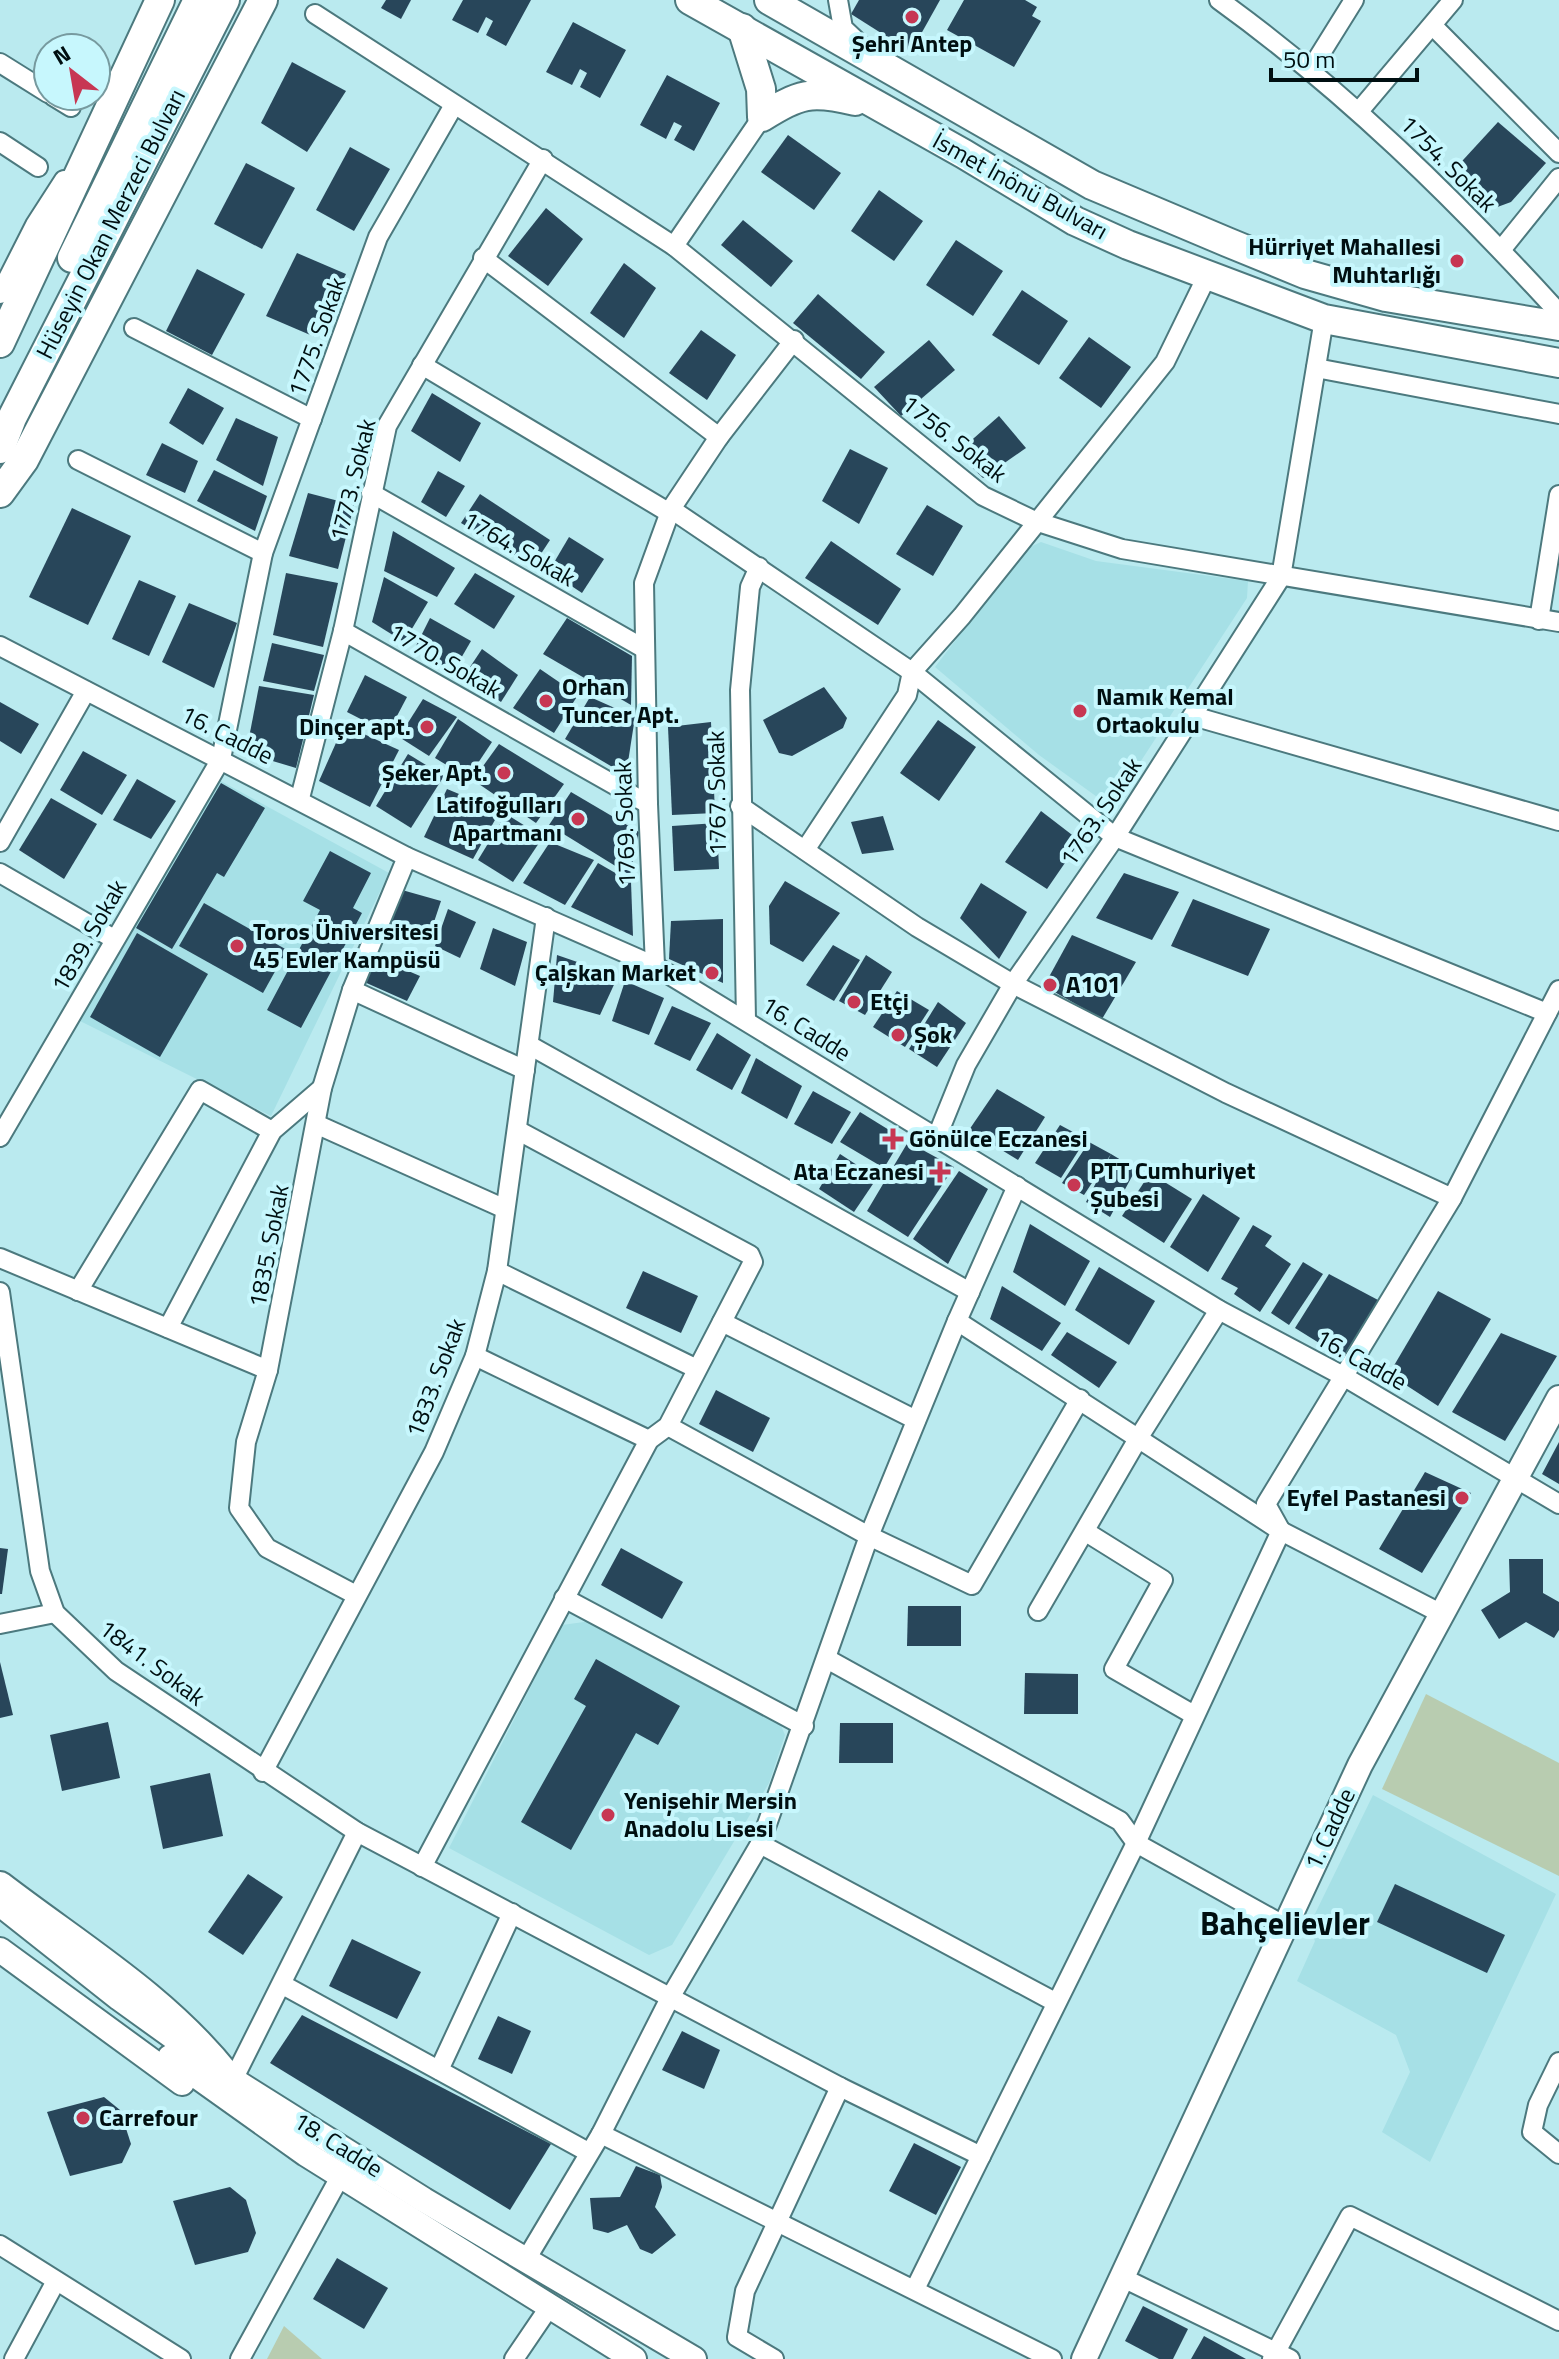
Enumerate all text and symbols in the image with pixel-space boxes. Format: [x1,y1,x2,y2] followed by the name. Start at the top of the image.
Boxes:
[903,8,921,26] marker: Şehri Antep
[852,25,972,61] place label: Şehri Antep
[32,32,112,112] north arrow
[1271,32,1417,82] scale bar
[46,36,77,73] text: N
[1283,41,1335,77] text: 50 m
[26,82,194,365] street label: Hüseyin Okan Merzeci Bulvarı
[1392,106,1506,221] street label: 1754. Sokak
[926,122,1115,248] street label: İsmet İnönü Bulvarı
[1248,228,1441,292] place label: Hürriyet Mahallesi Muhtarlığı
[1448,252,1466,270] marker: Hürriyet Mahallesi Muhtarlığı
[278,271,354,401] street label: 1775. Sokak
[894,386,1015,491] street label: 1756. Sokak
[319,414,385,545] street label: 1773. Sokak
[456,501,583,595] street label: 1764. Sokak
[382,613,509,707] street label: 1770. Sokak
[562,668,679,732] place label: Orhan Tuncer Apt.
[1096,678,1234,742] place label: Namık Kemal Ortaokulu
[537,692,555,710] marker: Orhan Tuncer Apt.
[175,695,280,773] street label: 16. Cadde
[1071,702,1089,720] marker: Namık Kemal Ortaokulu
[299,708,411,744] place label: Dinçer apt.
[418,718,436,736] marker: Dinçer apt.
[697,730,735,856] street label: 1767. Sokak
[1050,749,1150,873] street label: 1763. Sokak
[382,754,488,790] place label: Şeker Apt.
[604,761,644,887] street label: 1769. Sokak
[495,764,513,782] marker: Şeker Apt.
[436,786,562,850] place label: Latifoğulları Apartmanı
[569,810,587,828] marker: Latifoğulları Apartmanı
[41,872,135,999] street label: 1839. Sokak
[253,913,441,977] place label: Toros Üniversitesi 45 Evler Kampüsü
[228,937,246,955] marker: Toros Üniversitesi 45 Evler Kampüsü
[535,954,696,990] place label: Çalşkan Market
[703,964,721,982] marker: Çalşkan Market
[1066,966,1121,1002] place label: A101
[1041,976,1059,994] marker: A101
[870,983,909,1019] place label: Etçi
[755,986,858,1070] street label: 16. Cadde
[845,993,863,1011] marker: Etçi
[914,1016,953,1052] place label: Şok
[889,1026,907,1044] marker: Şok
[909,1120,1088,1156] place label: Gönülce Eczanesi
[884,1130,902,1148] marker: Gönülce Eczanesi
[1090,1152,1256,1216] place label: PTT Cumhuriyet Şubesi
[793,1153,924,1189] place label: Ata Eczanesi
[931,1163,949,1181] marker: Ata Eczanesi
[1065,1176,1083,1194] marker: PTT Cumhuriyet Şubesi
[238,1181,298,1311] street label: 1835. Sokak
[396,1312,474,1442] street label: 1833. Sokak
[1309,1319,1414,1399] street label: 16. Cadde
[1287,1479,1446,1515] place label: Eyfel Pastanesi
[1453,1489,1471,1507] marker: Eyfel Pastanesi
[92,1610,214,1714] street label: 1841. Sokak
[624,1782,797,1846] place label: Yenişehir Mersin Anadolu Lisesi
[1295,1782,1364,1875] street label: 1. Cadde
[599,1806,617,1824] marker: Yenişehir Mersin Anadolu Lisesi
[1200,1899,1370,1947] district label: Bahçelievler
[99,2099,198,2135] place label: Carrefour
[287,2102,390,2186] street label: 18. Cadde
[74,2109,92,2127] marker: Carrefour

